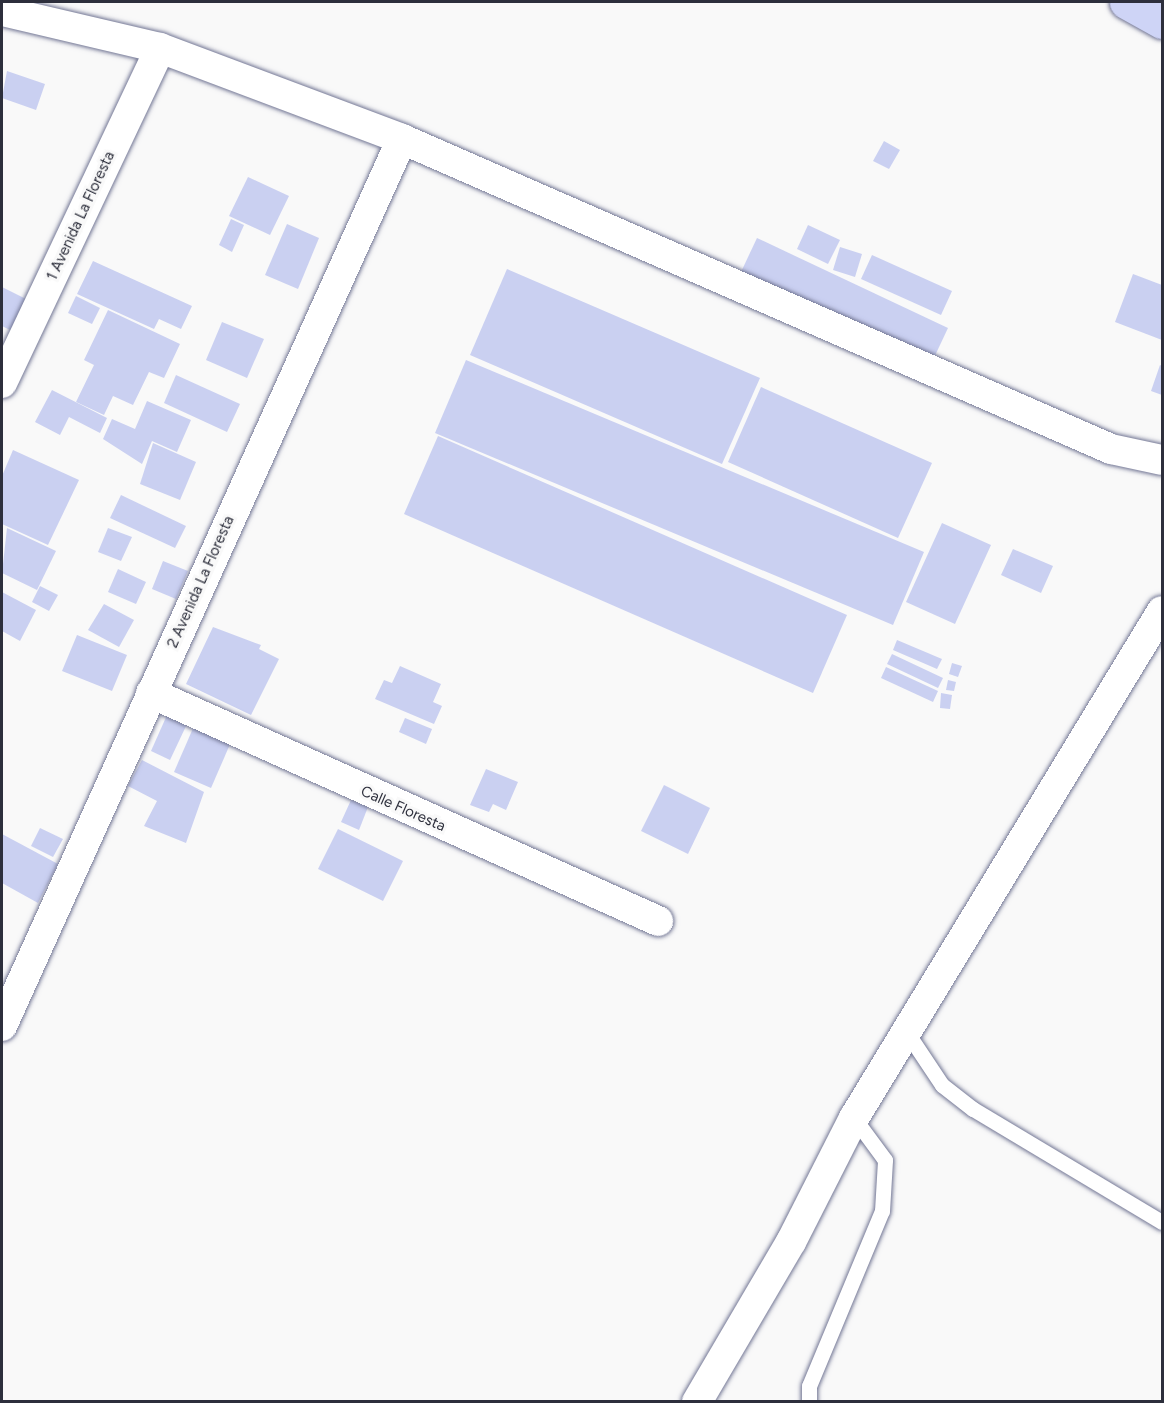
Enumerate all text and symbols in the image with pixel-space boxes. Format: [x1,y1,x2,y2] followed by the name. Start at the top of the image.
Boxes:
[43,149,119,283] street label: 1 Avenida La Floresta
[164,513,238,651] street label: 2 Avenida La Floresta
[358,782,448,836] street label: Calle Floresta

